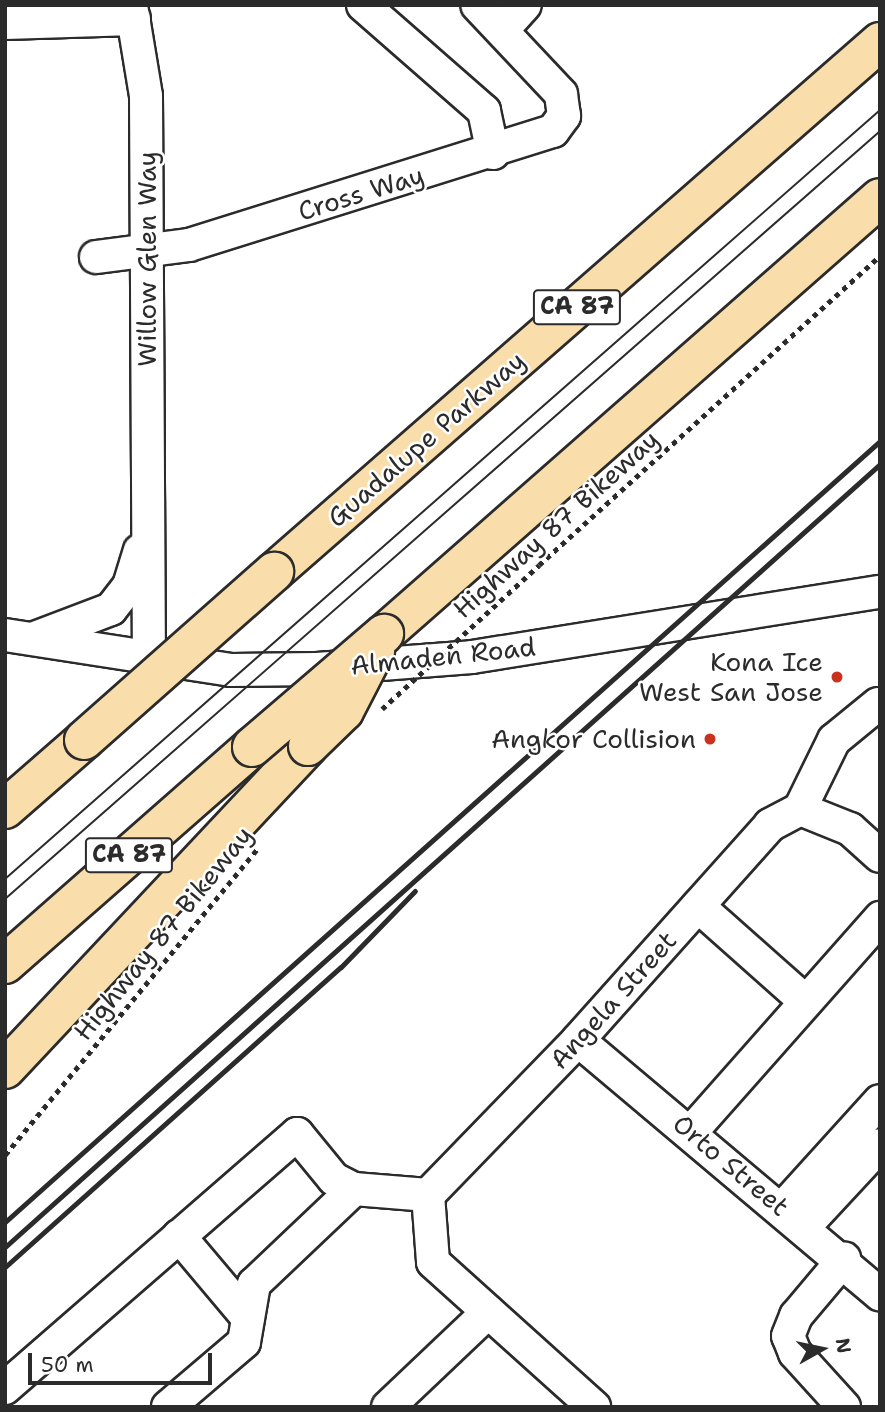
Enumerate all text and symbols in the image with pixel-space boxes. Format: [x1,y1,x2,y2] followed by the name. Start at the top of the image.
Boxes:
[131,151,163,367] street label: Willow Glen Way
[294,159,428,227] street label: Cross Way
[532,286,622,328] road number: CA 87
[321,345,531,533] street label: Guadalupe Parkway
[447,423,665,625] street label: Highway 87 Bikeway
[349,631,537,681] street label: Almaden Road
[639,646,823,708] place label: Kona Ice West San Jose
[829,669,845,685] marker: Kona Ice West San Jose
[491,723,696,755] place label: Angkor Collision
[702,731,718,747] marker: Angkor Collision
[67,820,259,1046] street label: Highway 87 Bikeway
[83,834,174,876] road number: CA 87
[543,925,683,1075] street label: Angela Street
[667,1108,795,1222] street label: Orto Street
[787,1314,857,1384] north arrow
[830,1336,857,1355] text: N
[32,1338,215,1382] scale bar
[41,1351,94,1379] text: 50 m

